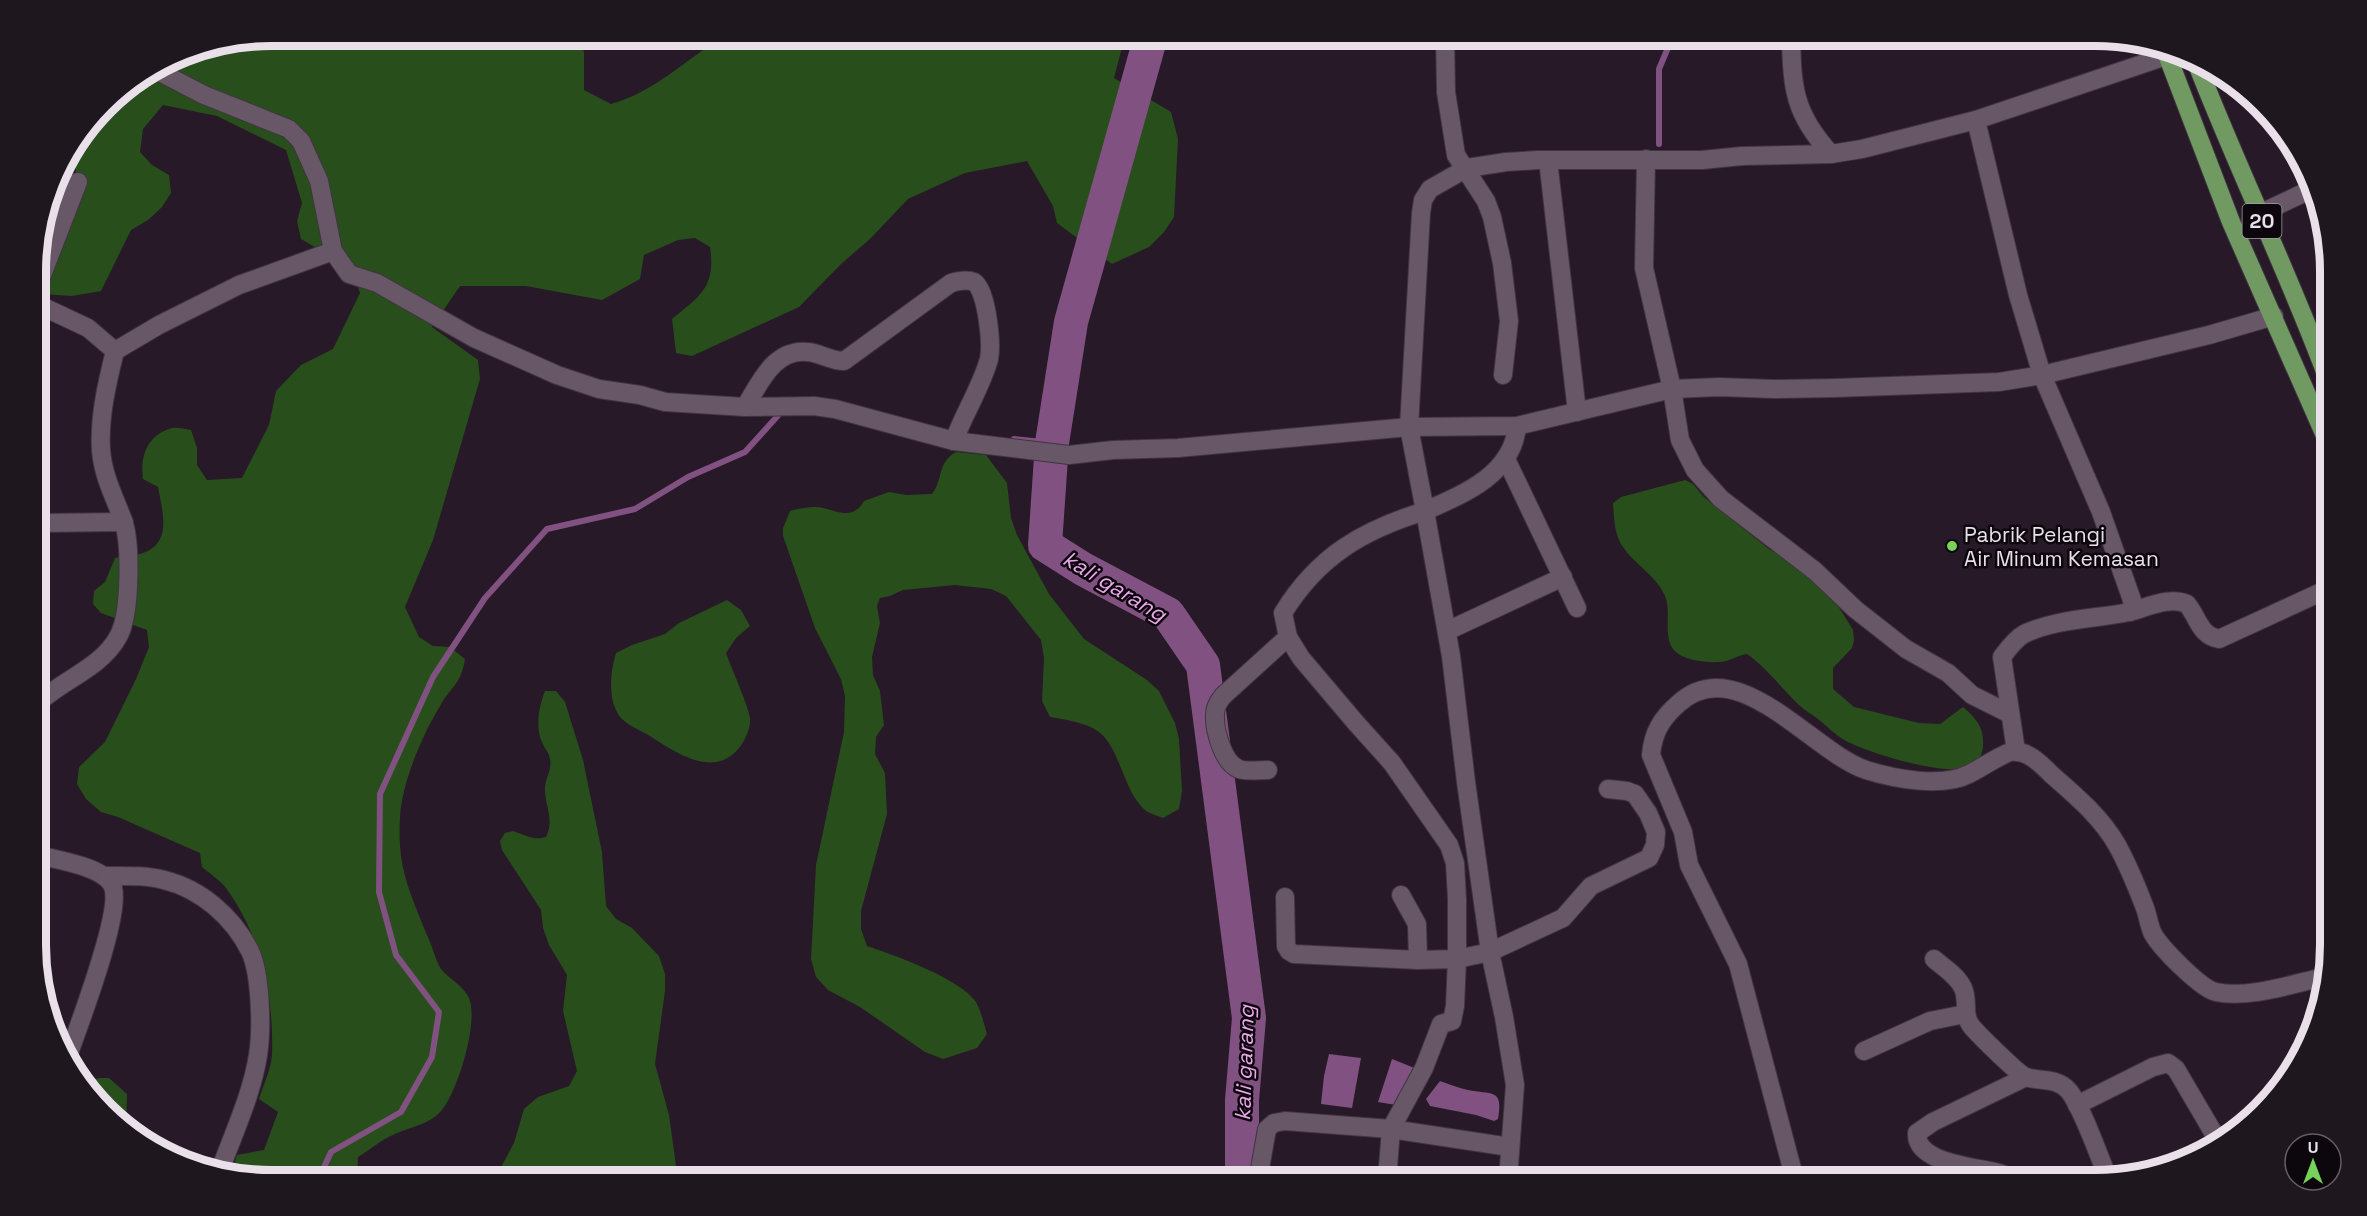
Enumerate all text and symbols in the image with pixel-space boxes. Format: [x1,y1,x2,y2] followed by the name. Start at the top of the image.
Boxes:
[2242,204,2282,238] road number: 20
[1964,521,2159,572] place label: Pabrik Pelangi Air Minum Kemasan
[1945,539,1959,553] marker: Pabrik Pelangi Air Minum Kemasan
[1058,544,1173,628] water label: kali garang
[1228,1004,1260,1121] water label: kali garang
[2283,1132,2343,1192] north arrow
[2308,1137,2318,1158] text: U

